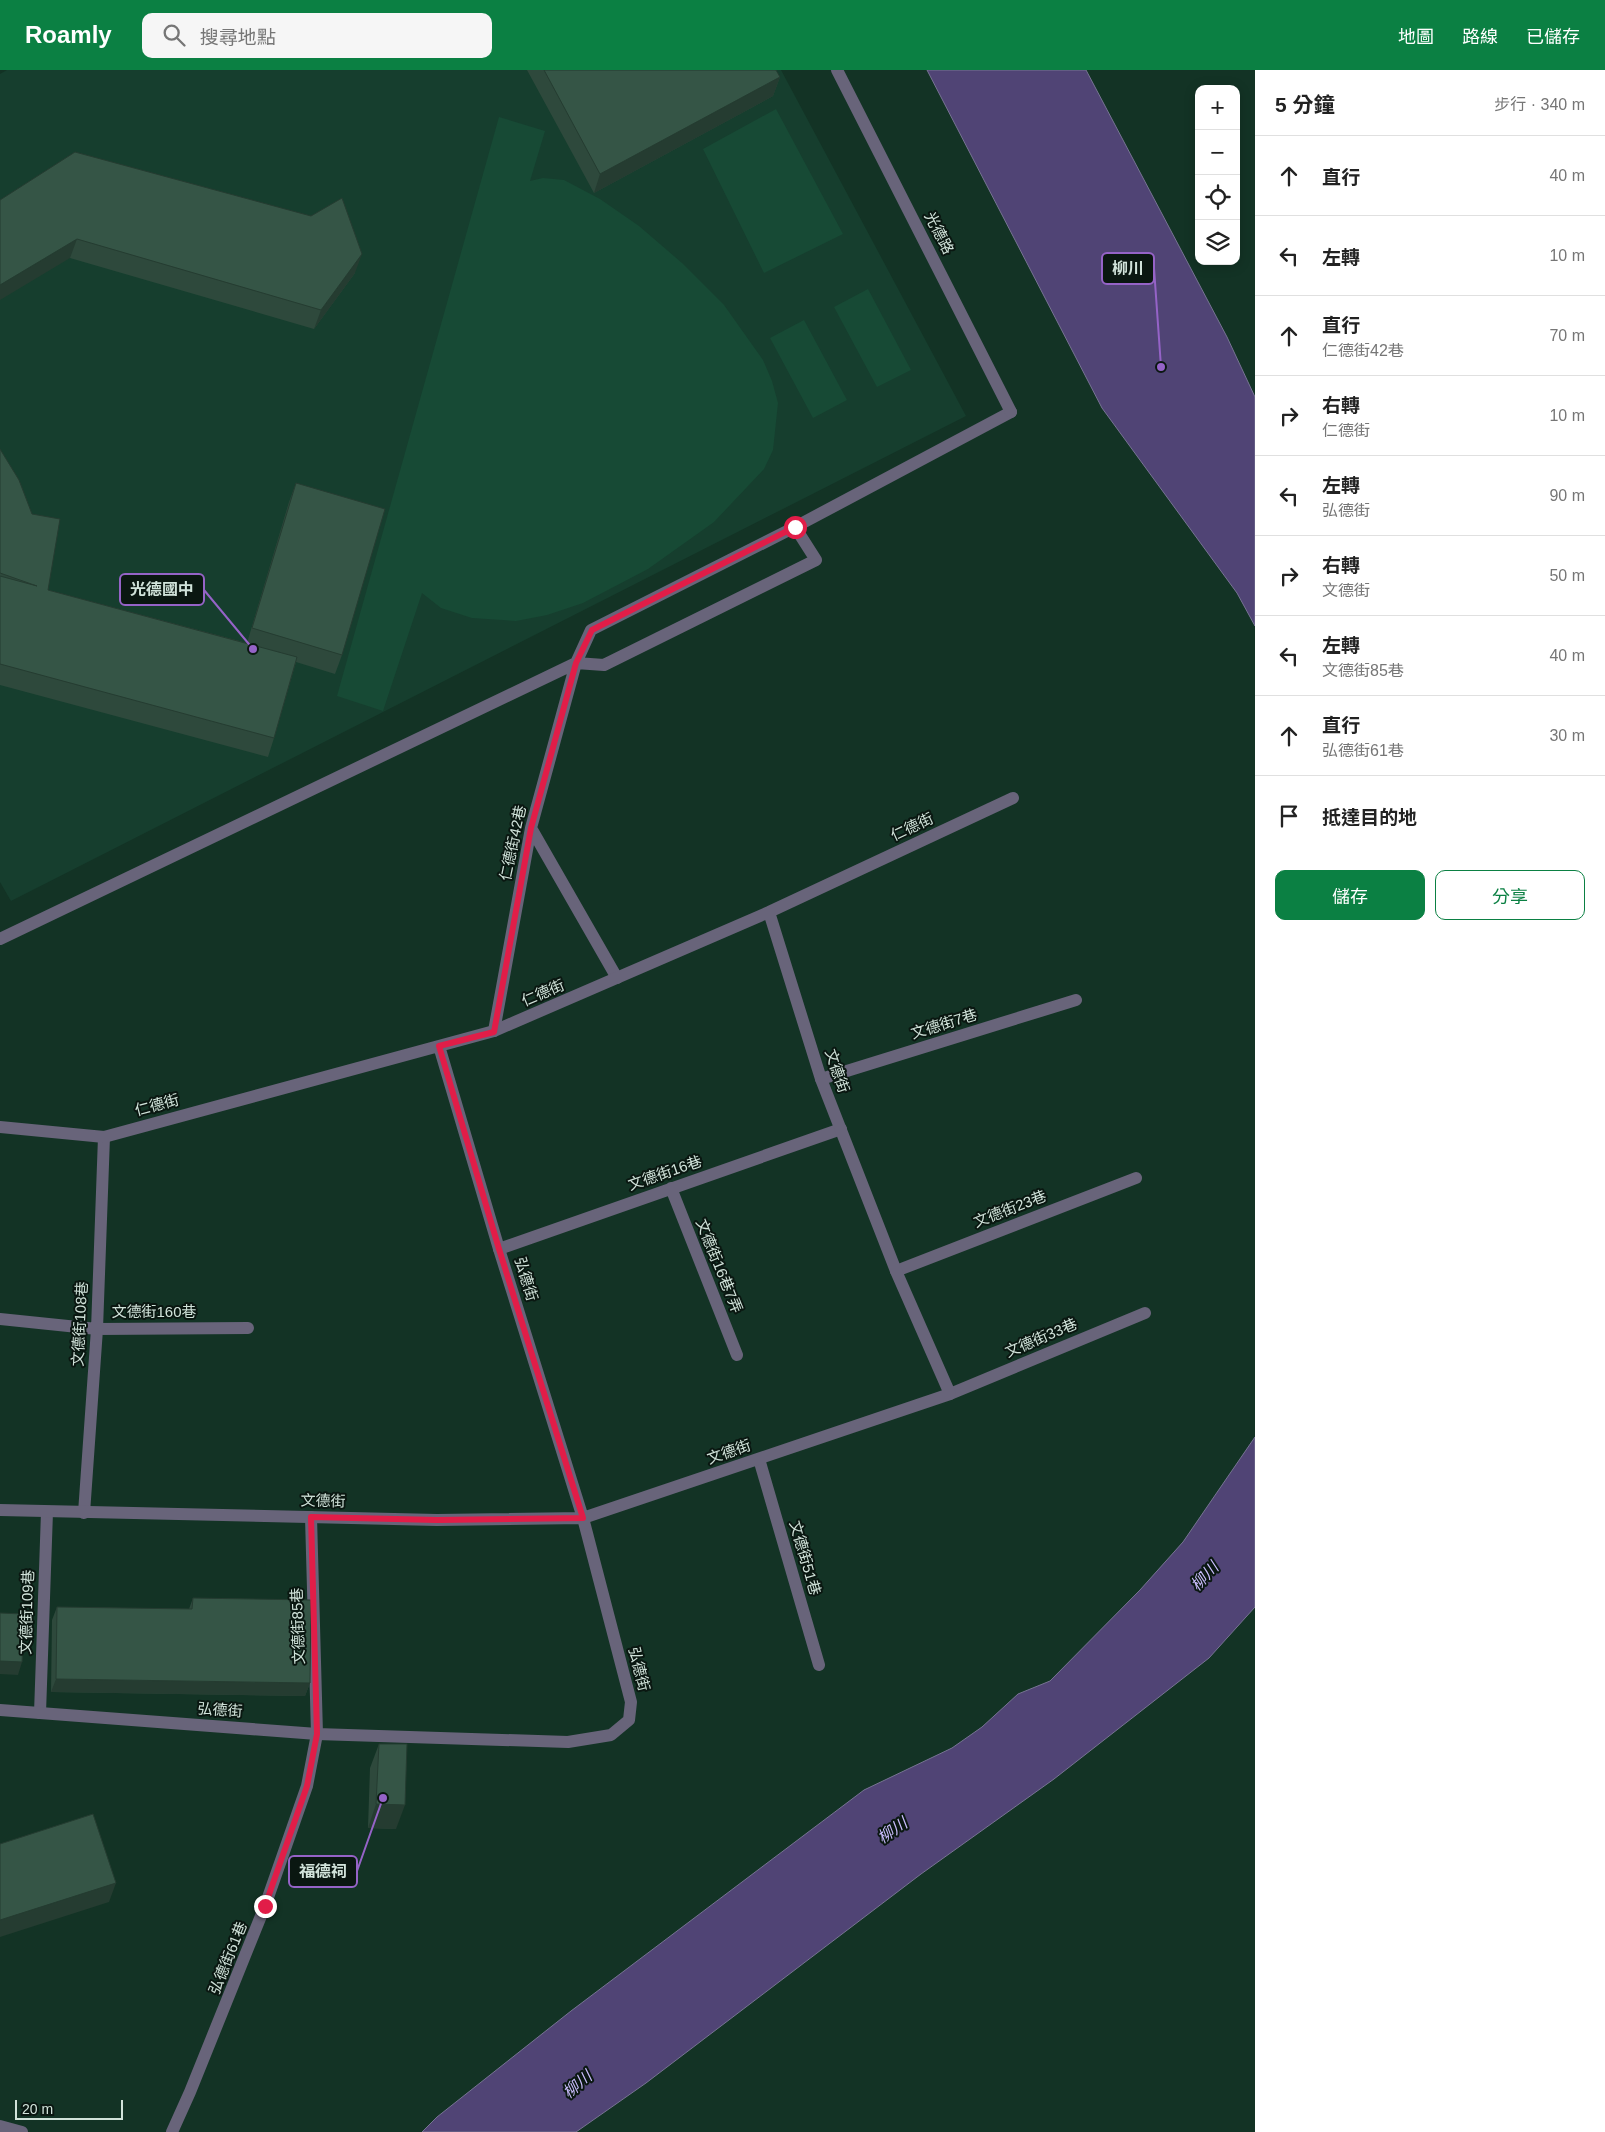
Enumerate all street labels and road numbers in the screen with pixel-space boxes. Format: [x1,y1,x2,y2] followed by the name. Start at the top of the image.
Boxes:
[922,209,957,257] street label: 光德路
[496,804,529,882] street label: 仁德街42巷
[888,809,936,844] street label: 仁德街
[519,976,567,1009] street label: 仁德街
[909,1005,979,1042] street label: 文德街7巷
[822,1047,853,1095] street label: 文德街
[133,1090,181,1119] street label: 仁德街
[626,1152,704,1193] street label: 文德街16巷
[971,1187,1049,1230] street label: 文德街23巷
[693,1216,746,1315] street label: 文德街16巷7弄
[512,1255,541,1303] street label: 弘德街
[69,1281,90,1367] street label: 文德街108巷
[111,1303,197,1320] street label: 文德街160巷
[1002,1315,1079,1360] street label: 文德街33巷
[705,1436,753,1467] street label: 文德街
[300,1492,346,1509] street label: 文德街
[787,1519,824,1597] street label: 文德街51巷
[17,1569,36,1655] street label: 文德街109巷
[288,1587,307,1665] street label: 文德街85巷
[626,1645,653,1693] street label: 弘德街
[197,1699,243,1720] street label: 弘德街
[205,1919,250,1997] street label: 弘德街61巷

